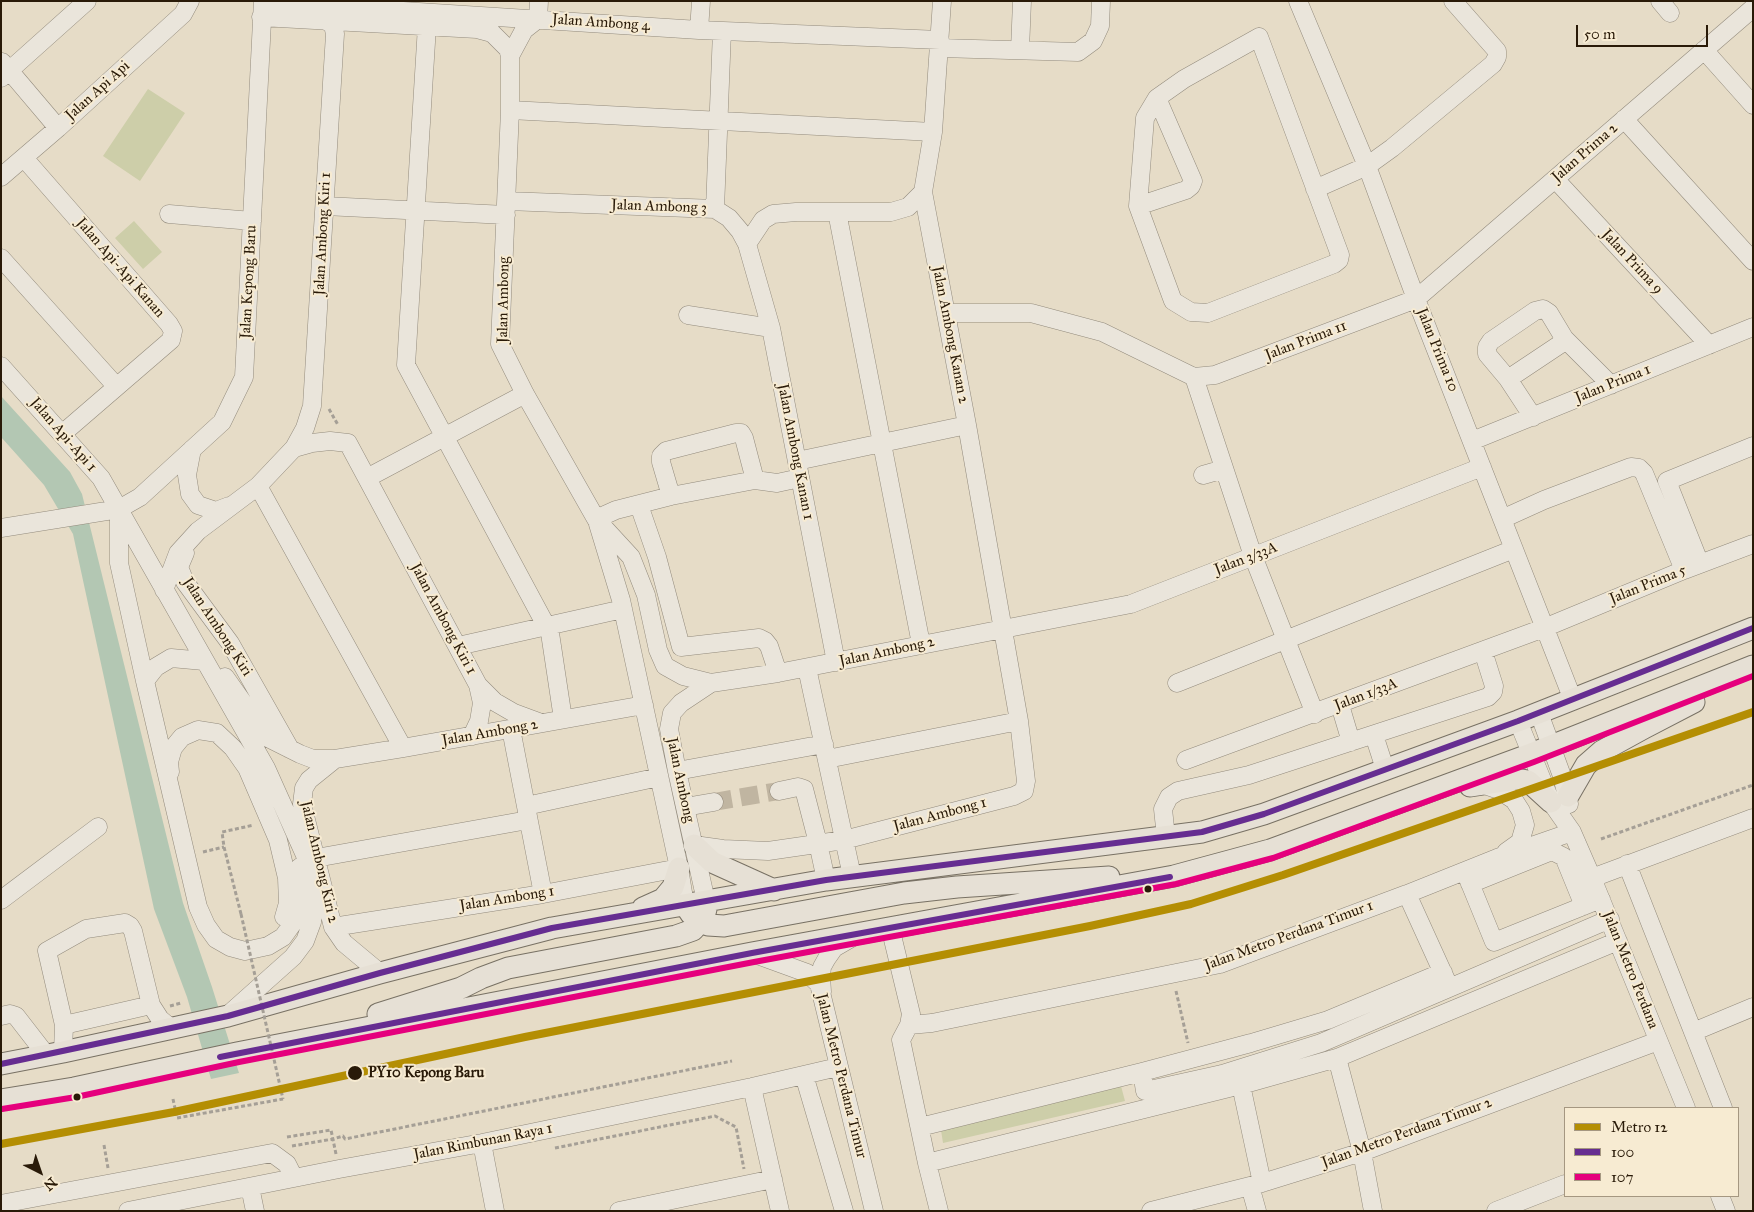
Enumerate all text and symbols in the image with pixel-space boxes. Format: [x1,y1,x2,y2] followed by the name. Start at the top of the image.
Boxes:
[551,11,651,35] street label: Jalan Ambong 4
[1579,15,1712,47] scale bar
[1584,25,1616,43] text: 50 m
[62,57,134,125] street label: Jalan Api Api
[1548,119,1622,187] street label: Jalan Prima 2
[311,172,335,296] street label: Jalan Ambong Kiri 1
[611,196,707,218] street label: Jalan Ambong 3
[72,214,168,322] street label: Jalan Api-Api Kanan
[237,225,261,339] street label: Jalan Kepong Baru
[1597,226,1667,298] street label: Jalan Prima 9
[494,257,514,343] street label: Jalan Ambong
[928,265,972,405] street label: Jalan Ambong Kanan 2
[1412,305,1462,395] street label: Jalan Prima 10
[1263,317,1349,365] street label: Jalan Prima 11
[1572,361,1654,407] street label: Jalan Prima 1
[773,382,817,522] street label: Jalan Ambong Kanan 1
[26,394,100,476] street label: Jalan Api-Api 1
[1212,539,1280,579] street label: Jalan 3/33A
[406,560,480,678] street label: Jalan Ambong Kiri 1
[1607,561,1689,609] street label: Jalan Prima 5
[178,574,256,680] street label: Jalan Ambong Kiri
[838,633,936,671] street label: Jalan Ambong 2
[1332,675,1400,715] street label: Jalan 1/33A
[441,716,539,750] street label: Jalan Ambong 2
[662,736,698,824] street label: Jalan Ambong
[891,794,989,836] street label: Jalan Ambong 1
[296,799,342,925] street label: Jalan Ambong Kiri 2
[458,883,556,915] street label: Jalan Ambong 1
[1143,884,1153,894] unlabelled marker
[1202,897,1376,975] street label: Jalan Metro Perdana Timur 1
[1598,908,1662,1032] street label: Jalan Metro Perdana
[812,992,870,1160] street label: Jalan Metro Perdana Timur
[346,1064,364,1082] marker: PY10 Kepong Baru
[368,1064,484,1082] place label: PY10 Kepong Baru
[72,1092,82,1102] unlabelled marker
[1319,1094,1495,1172] street label: Jalan Metro Perdana Timur 2
[1564,1107,1739,1197] legend
[1611,1118,1668,1136] text: Metro 12
[412,1120,554,1164] street label: Jalan Rimbunan Raya 1
[1611,1143,1634,1161] text: 100
[15,1147,65,1197] north arrow
[1611,1168,1634,1186] text: 107
[40,1173,60,1194] text: N

